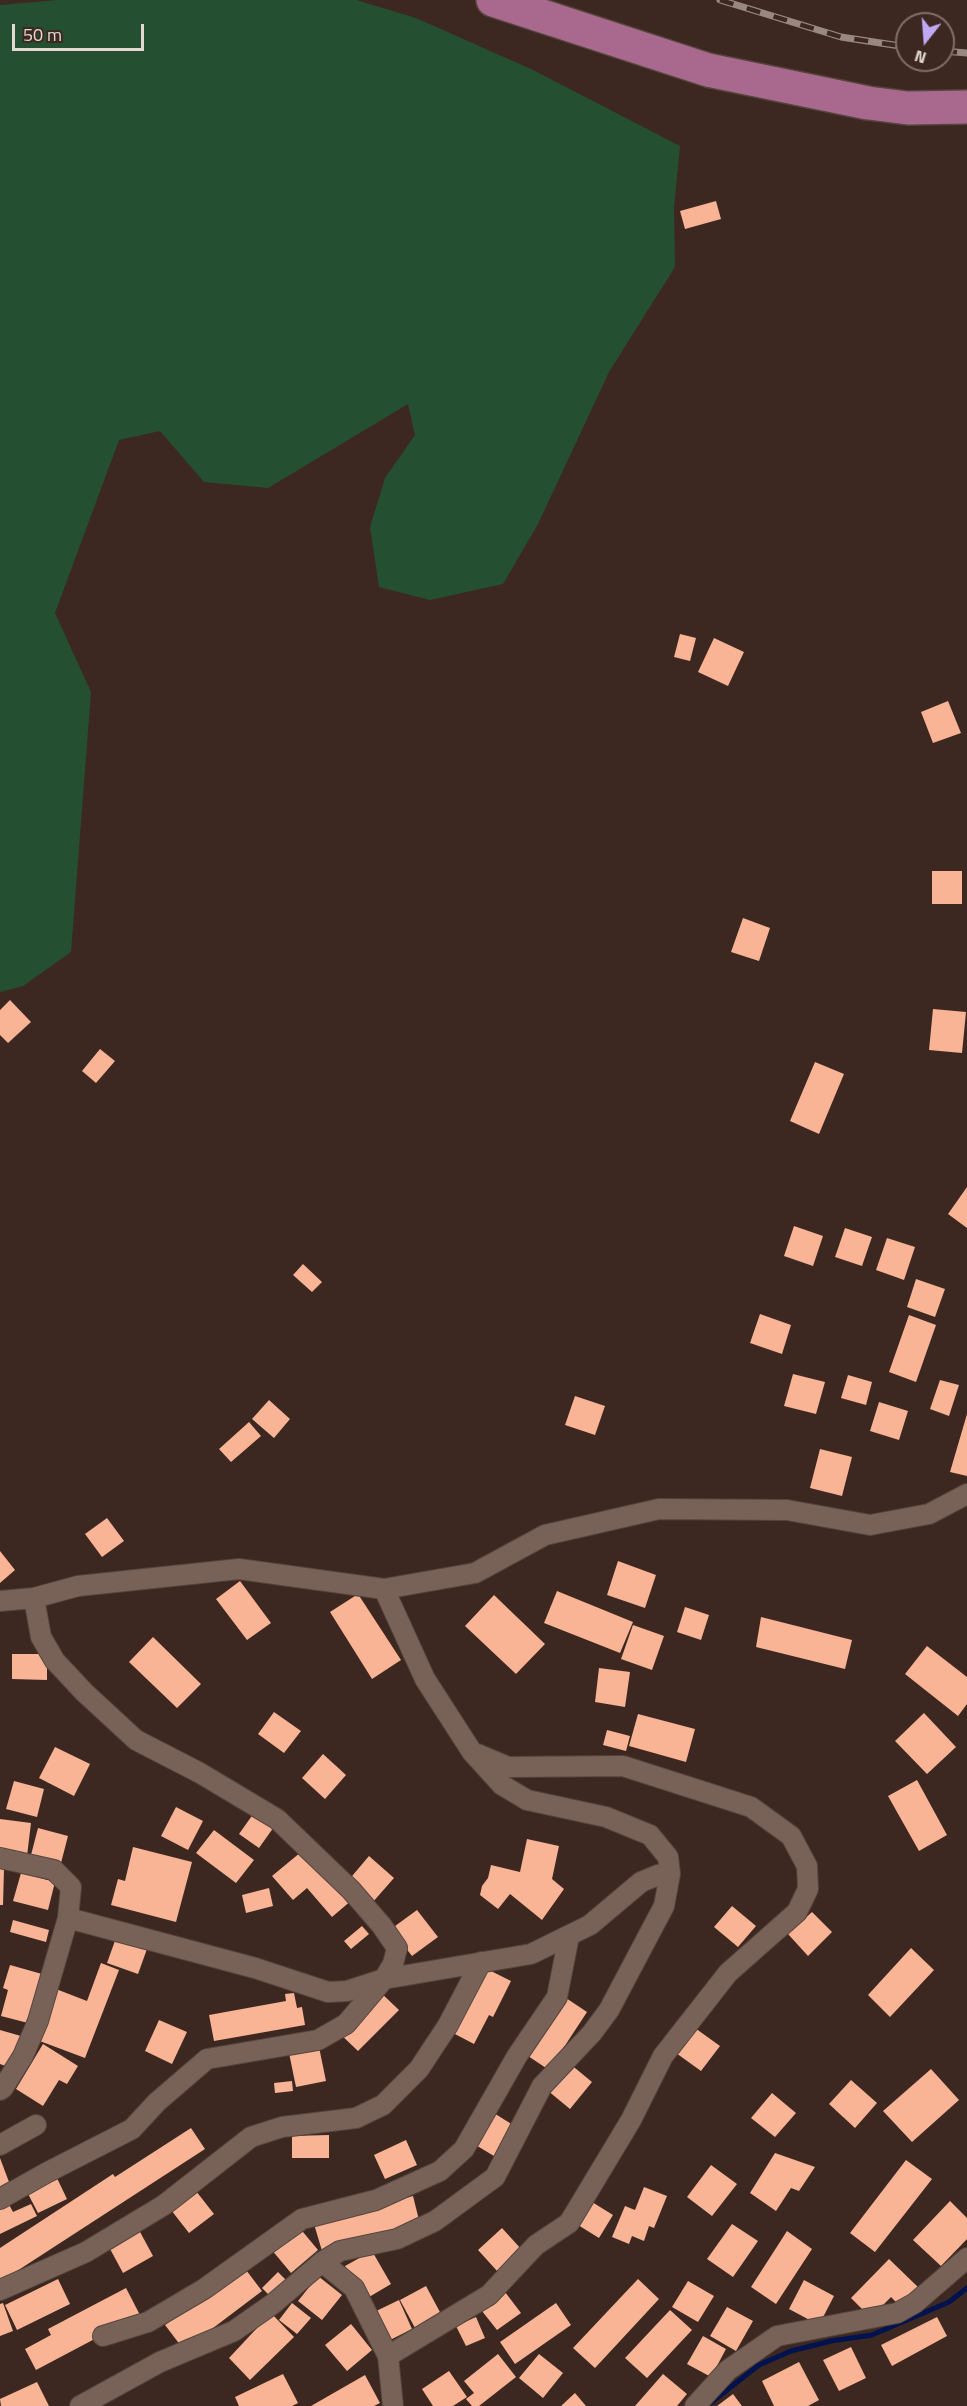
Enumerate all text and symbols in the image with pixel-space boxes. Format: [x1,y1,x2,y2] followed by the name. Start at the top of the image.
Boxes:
[15,12,147,50] scale bar
[895,12,955,72] north arrow
[23,21,62,48] text: 50 m
[912,44,929,70] text: N

